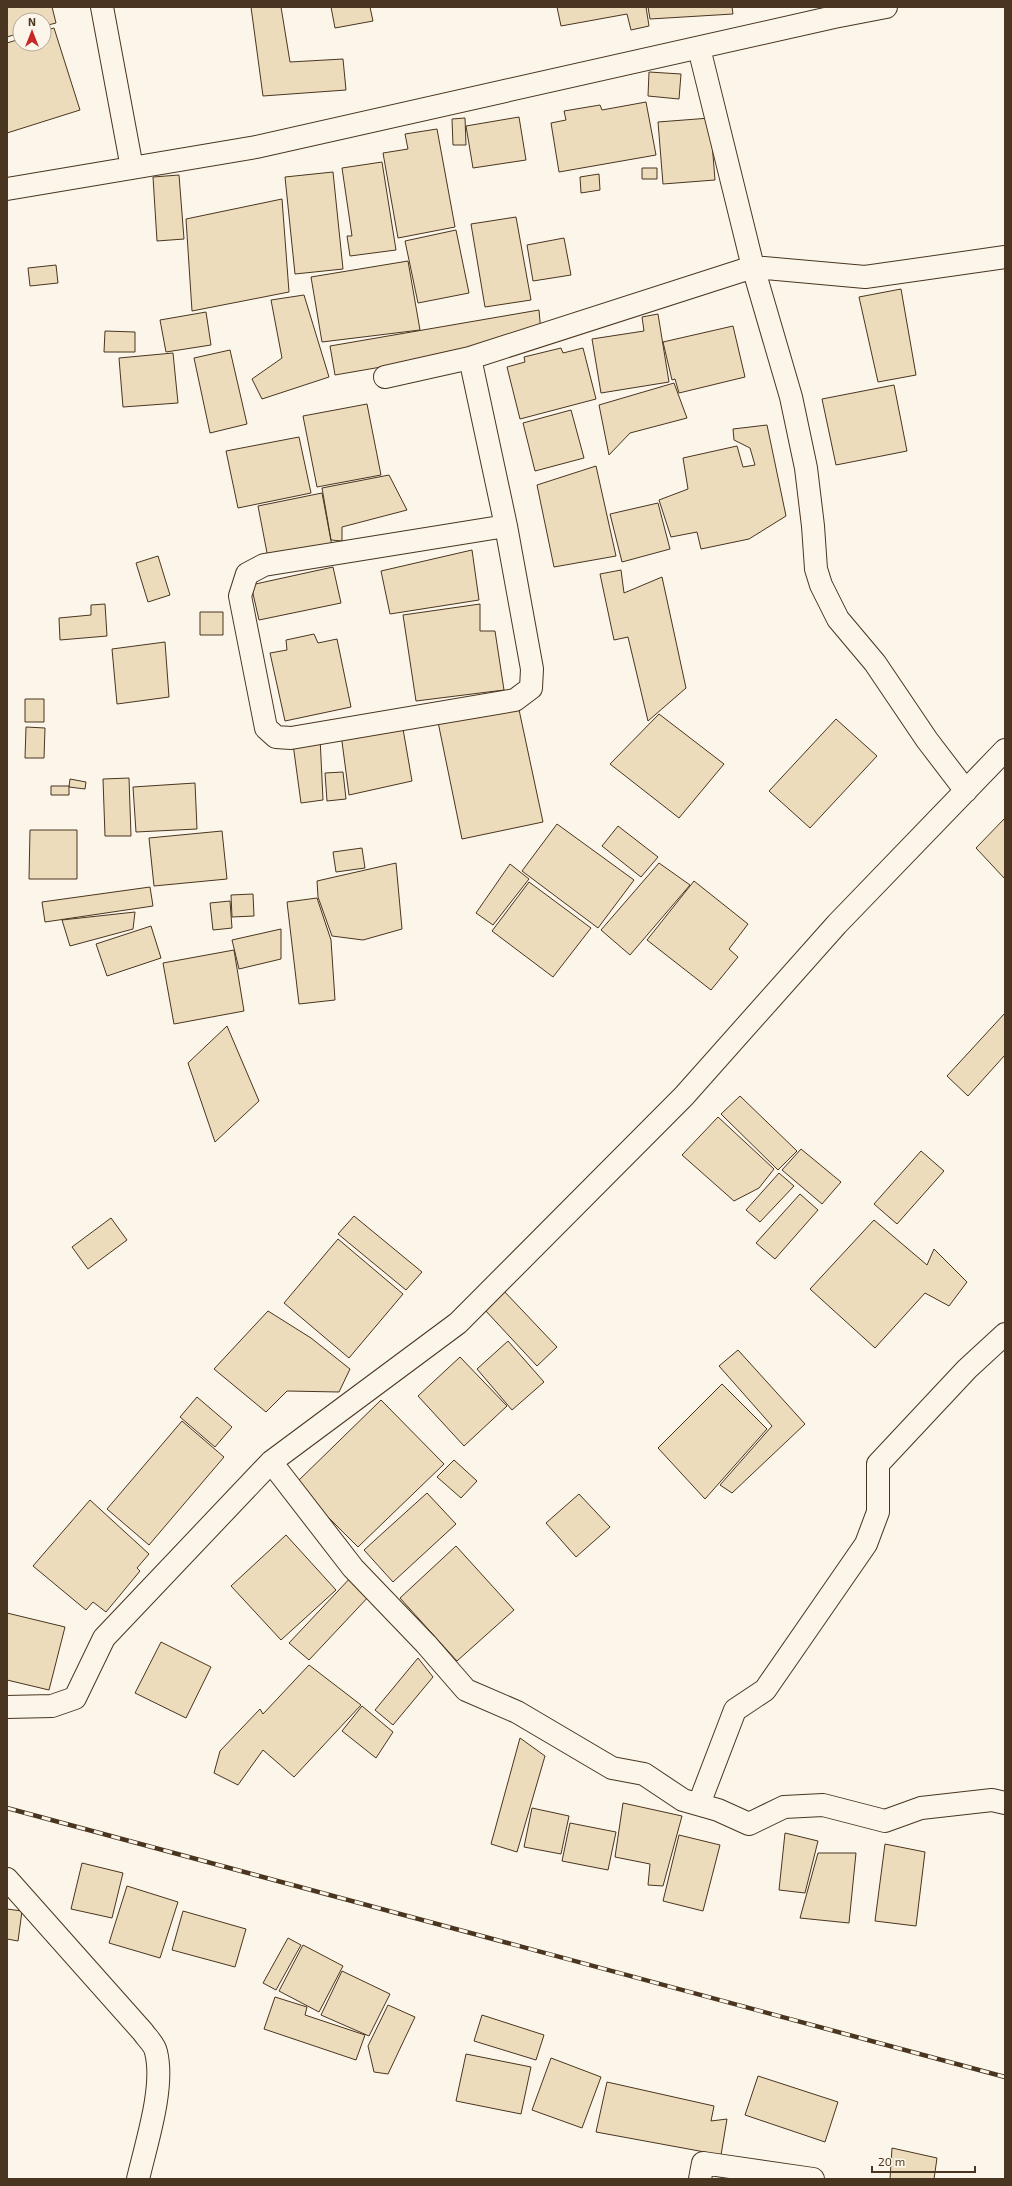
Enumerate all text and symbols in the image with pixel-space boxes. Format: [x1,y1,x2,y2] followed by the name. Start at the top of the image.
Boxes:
[12,12,52,52] north arrow
[28,15,36,28] text: N
[872,2148,975,2174] scale bar
[878,2154,905,2168] text: 20 m

